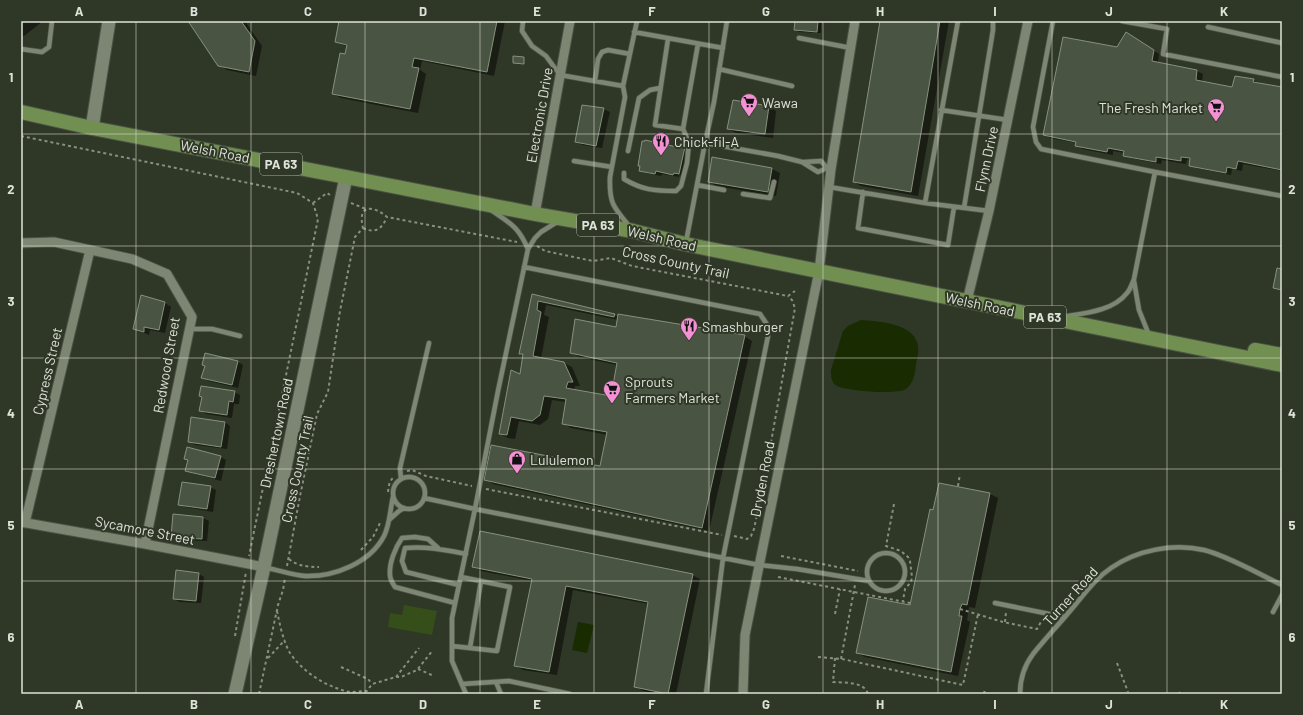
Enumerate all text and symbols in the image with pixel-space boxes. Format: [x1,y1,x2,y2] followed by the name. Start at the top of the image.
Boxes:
[75,3,84,19] text: A
[190,3,198,19] text: B
[304,3,312,19] text: C
[419,3,427,19] text: D
[533,3,541,19] text: E
[648,3,656,19] text: F
[762,3,770,19] text: G
[876,3,884,19] text: H
[993,3,997,19] text: I
[1105,3,1113,19] text: J
[1220,3,1228,19] text: K
[522,66,556,164] street label: Electronic Drive
[9,69,13,85] text: 1
[1290,69,1294,85] text: 1
[739,92,759,117] supermarket icon: Wawa
[762,94,798,111] place label: Wawa
[1206,97,1226,122] supermarket icon: The Fresh Market
[1099,99,1203,116] place label: The Fresh Market
[971,125,1001,193] street label: Flynn Drive
[651,131,671,156] restaurant icon: Chick-fil-A
[674,133,739,150] place label: Chick-fil-A
[179,136,251,166] street label: Welsh Road
[260,153,302,175] road number: PA 63
[7,181,15,197] text: 2
[1288,181,1296,197] text: 2
[577,214,619,236] road number: PA 63
[626,222,698,254] street label: Welsh Road
[621,242,731,282] street label: Cross County Trail
[944,288,1016,320] street label: Welsh Road
[7,293,15,309] text: 3
[1288,293,1296,309] text: 3
[1024,306,1066,328] road number: PA 63
[149,316,183,414] street label: Redwood Street
[679,316,699,341] restaurant icon: Smashburger
[702,318,783,335] place label: Smashburger
[29,326,65,416] street label: Cypress Street
[625,373,720,406] place label: Sprouts Farmers Market
[256,377,296,489] street label: Dreshertown Road
[602,379,622,404] supermarket icon: Sprouts Farmers Market
[7,405,15,421] text: 4
[1288,405,1296,421] text: 4
[277,414,317,524] street label: Cross County Trail
[746,440,778,518] street label: Dryden Road
[507,449,527,474] shop icon: Lululemon
[530,451,594,468] place label: Lululemon
[94,512,196,548] street label: Sycamore Street
[7,517,15,533] text: 5
[1288,517,1296,533] text: 5
[1039,563,1101,629] street label: Turner Road
[8,629,15,645] text: 6
[1289,629,1296,645] text: 6
[75,696,84,712] text: A
[190,696,198,712] text: B
[304,696,312,712] text: C
[419,696,427,712] text: D
[533,696,541,712] text: E
[648,696,656,712] text: F
[762,696,770,712] text: G
[876,696,884,712] text: H
[993,696,997,712] text: I
[1105,696,1113,712] text: J
[1220,696,1228,712] text: K

